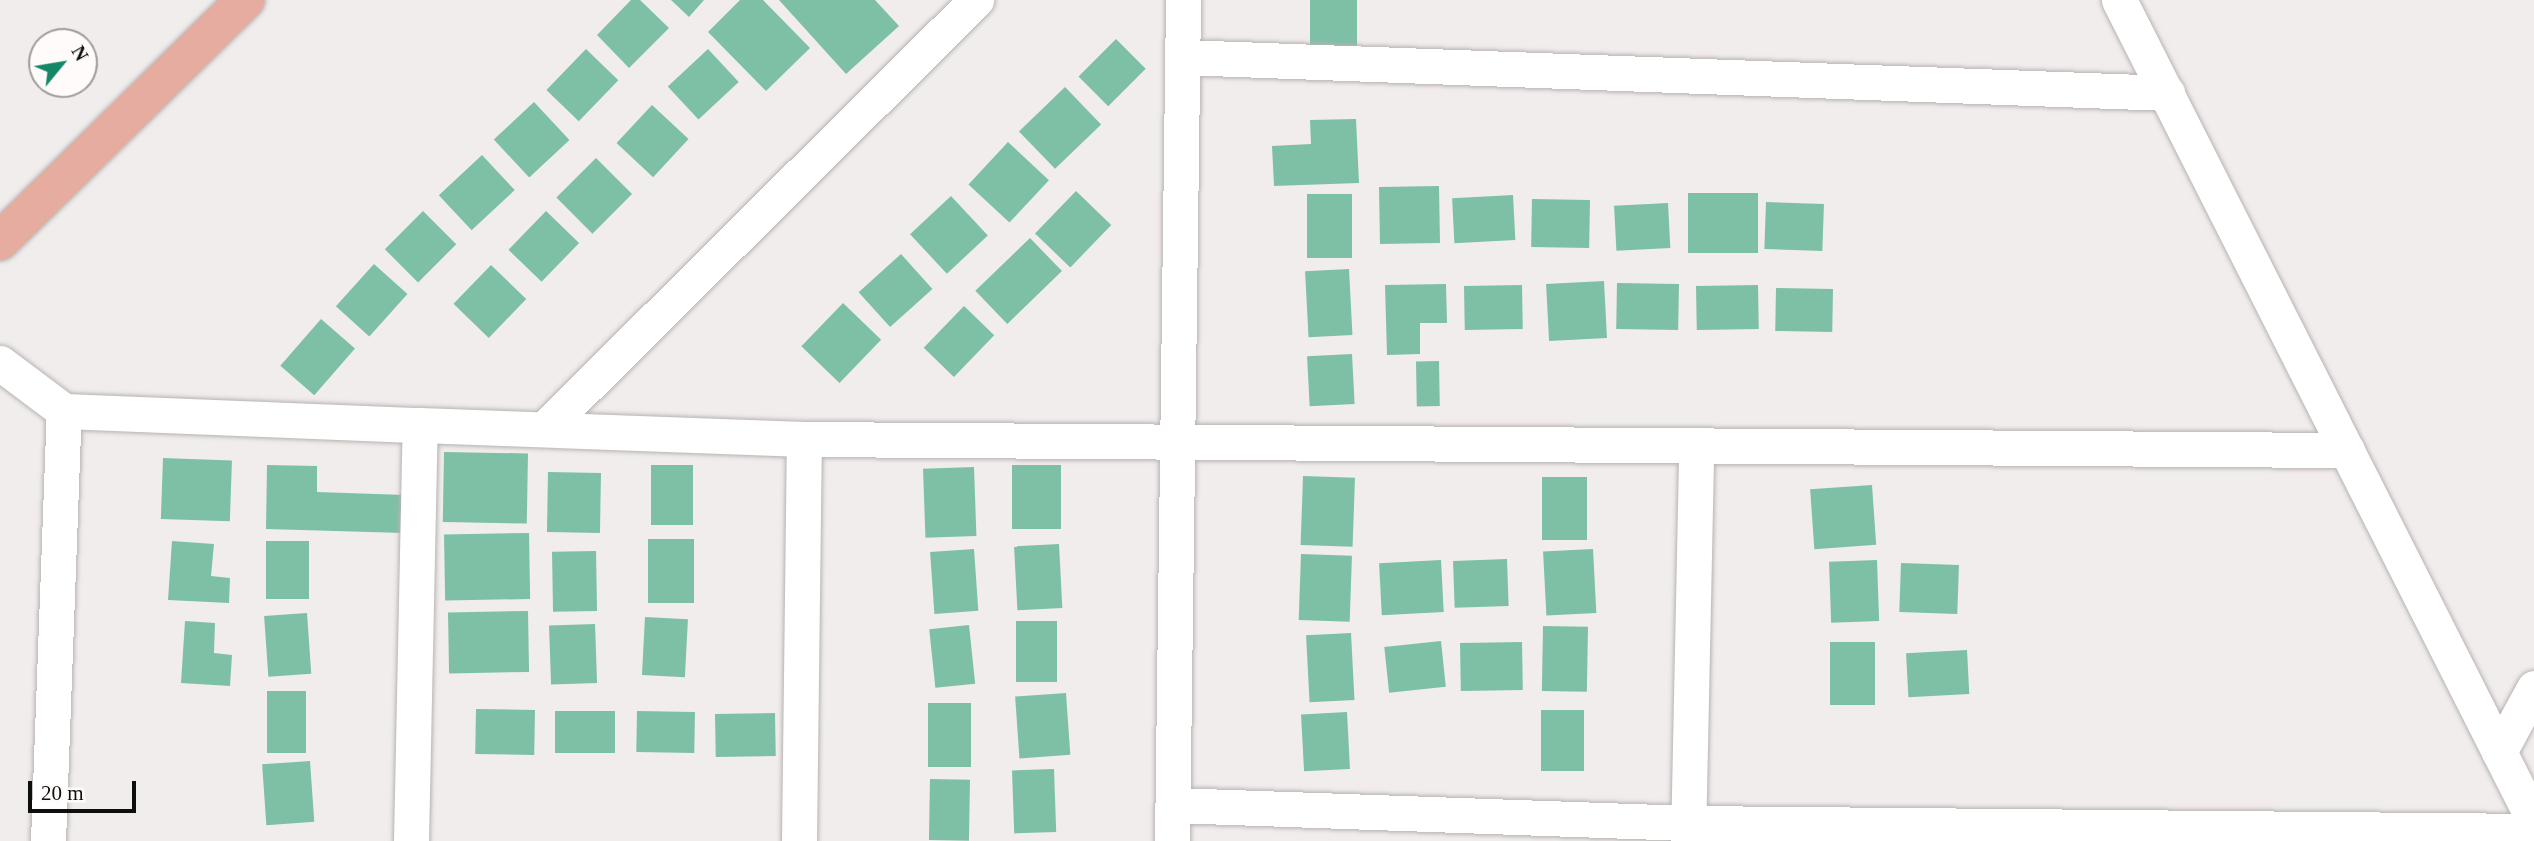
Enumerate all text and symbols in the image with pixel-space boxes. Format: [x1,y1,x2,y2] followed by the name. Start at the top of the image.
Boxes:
[28,28,98,98] north arrow
[67,42,92,64] text: N
[32,768,140,812] scale bar
[41,781,84,805] text: 20 m

